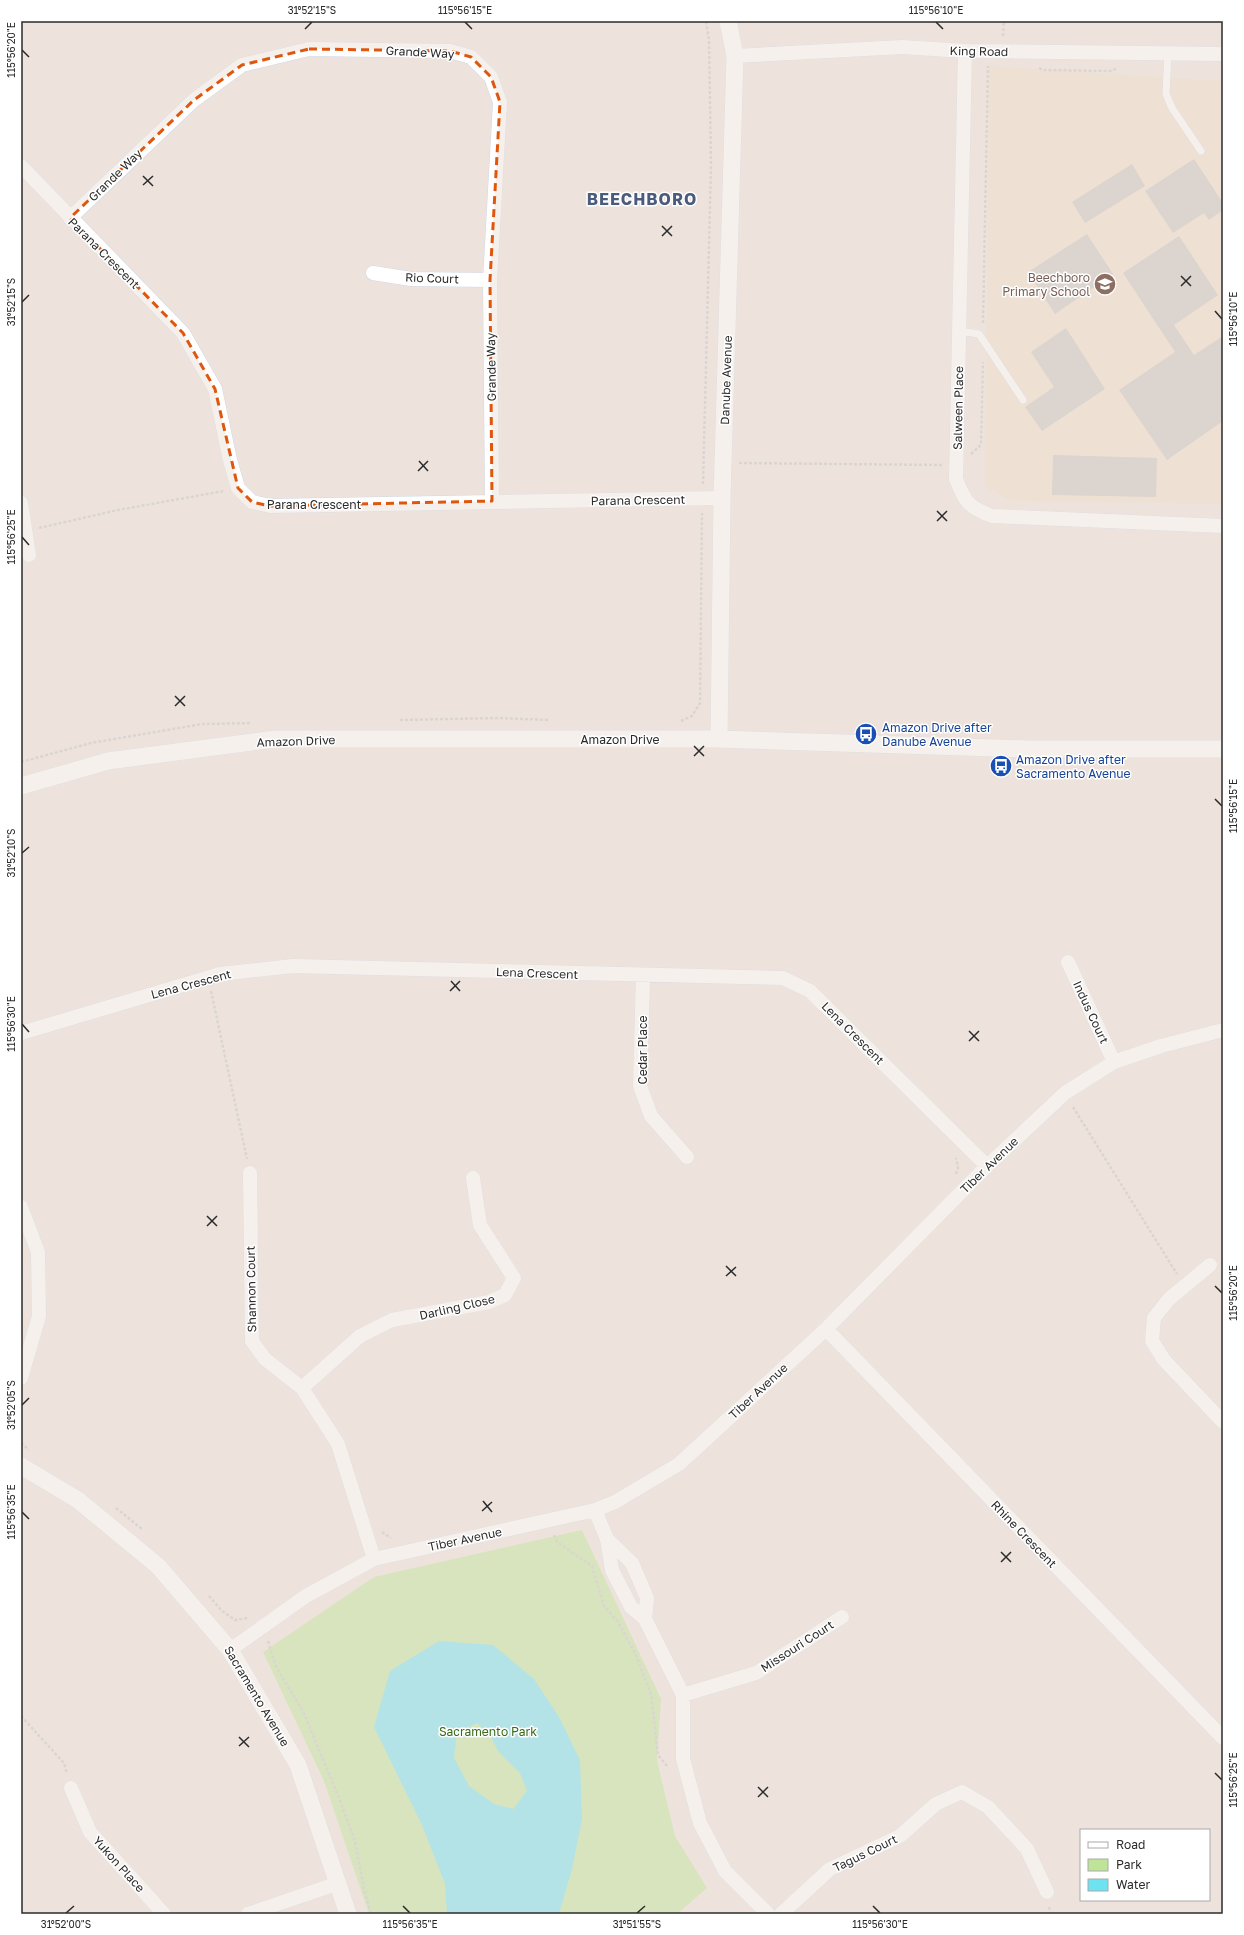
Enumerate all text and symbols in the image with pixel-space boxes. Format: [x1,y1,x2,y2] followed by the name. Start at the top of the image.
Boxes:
[288,4,336,16] text: 31°52'15"S
[438,4,492,16] text: 115°56'15"E
[909,4,963,16] text: 115°56'10"E
[5,22,17,78] text: 115°56'20"E
[385,43,455,61] street label: Grande Way
[950,43,1008,59] street label: King Road
[85,146,145,204] street label: Grande Way
[587,189,697,209] district label: BEECHBORO
[65,214,143,292] street label: Parana Crescent
[405,270,459,286] street label: Rio Court
[1002,270,1090,299] place label: Beechboro Primary School
[1092,271,1118,297] school or university icon: Beechboro Primary School
[5,278,17,326] text: 31°52'15"S
[1227,292,1239,346] text: 115°56'10"E
[483,332,499,402] street label: Grande Way
[717,335,735,425] street label: Danube Avenue
[950,366,966,450] street label: Salween Place
[591,492,686,508] street label: Parana Crescent
[267,497,362,512] street label: Parana Crescent
[5,509,17,565] text: 115°56'25"E
[882,720,992,749] place label: Amazon Drive after Danube Avenue
[853,721,879,747] bus stop icon: Amazon Drive after Danube Avenue
[256,732,336,750] street label: Amazon Drive
[581,732,659,747] street label: Amazon Drive
[1016,752,1131,781] place label: Amazon Drive after Sacramento Avenue
[988,753,1014,779] bus stop icon: Amazon Drive after Sacramento Avenue
[1227,779,1239,833] text: 115°56'15"E
[5,829,17,877] text: 31°52'10"S
[496,964,579,982] street label: Lena Crescent
[149,966,233,1002] street label: Lena Crescent
[1070,978,1112,1046] street label: Indus Court
[5,996,17,1052] text: 115°56'30"E
[819,999,888,1068] street label: Lena Crescent
[635,1015,650,1084] street label: Cedar Place
[957,1134,1021,1196] street label: Tiber Avenue
[243,1245,259,1332] street label: Shannon Court
[1227,1265,1239,1321] text: 115°56'20"E
[418,1291,496,1323] street label: Darling Close
[725,1360,791,1422] street label: Tiber Avenue
[5,1380,17,1430] text: 31°52'05"S
[5,1484,17,1540] text: 115°56'35"E
[988,1497,1060,1571] street label: Rhine Crescent
[427,1524,503,1554] street label: Tiber Avenue
[758,1617,836,1675] street label: Missouri Court
[221,1643,293,1749] street label: Sacramento Avenue
[439,1724,537,1739] park label: Sacramento Park
[1227,1752,1239,1808] text: 115°56'25"E
[1080,1829,1210,1901] legend
[830,1831,900,1875] street label: Tagus Court
[90,1833,148,1895] street label: Yukon Place
[1116,1837,1145,1852] text: Road
[1116,1857,1142,1872] text: Park
[1116,1877,1150,1892] text: Water
[41,1918,91,1930] text: 31°52'00"S
[382,1918,438,1930] text: 115°56'35"E
[613,1918,661,1930] text: 31°51'55"S
[852,1918,908,1930] text: 115°56'30"E

